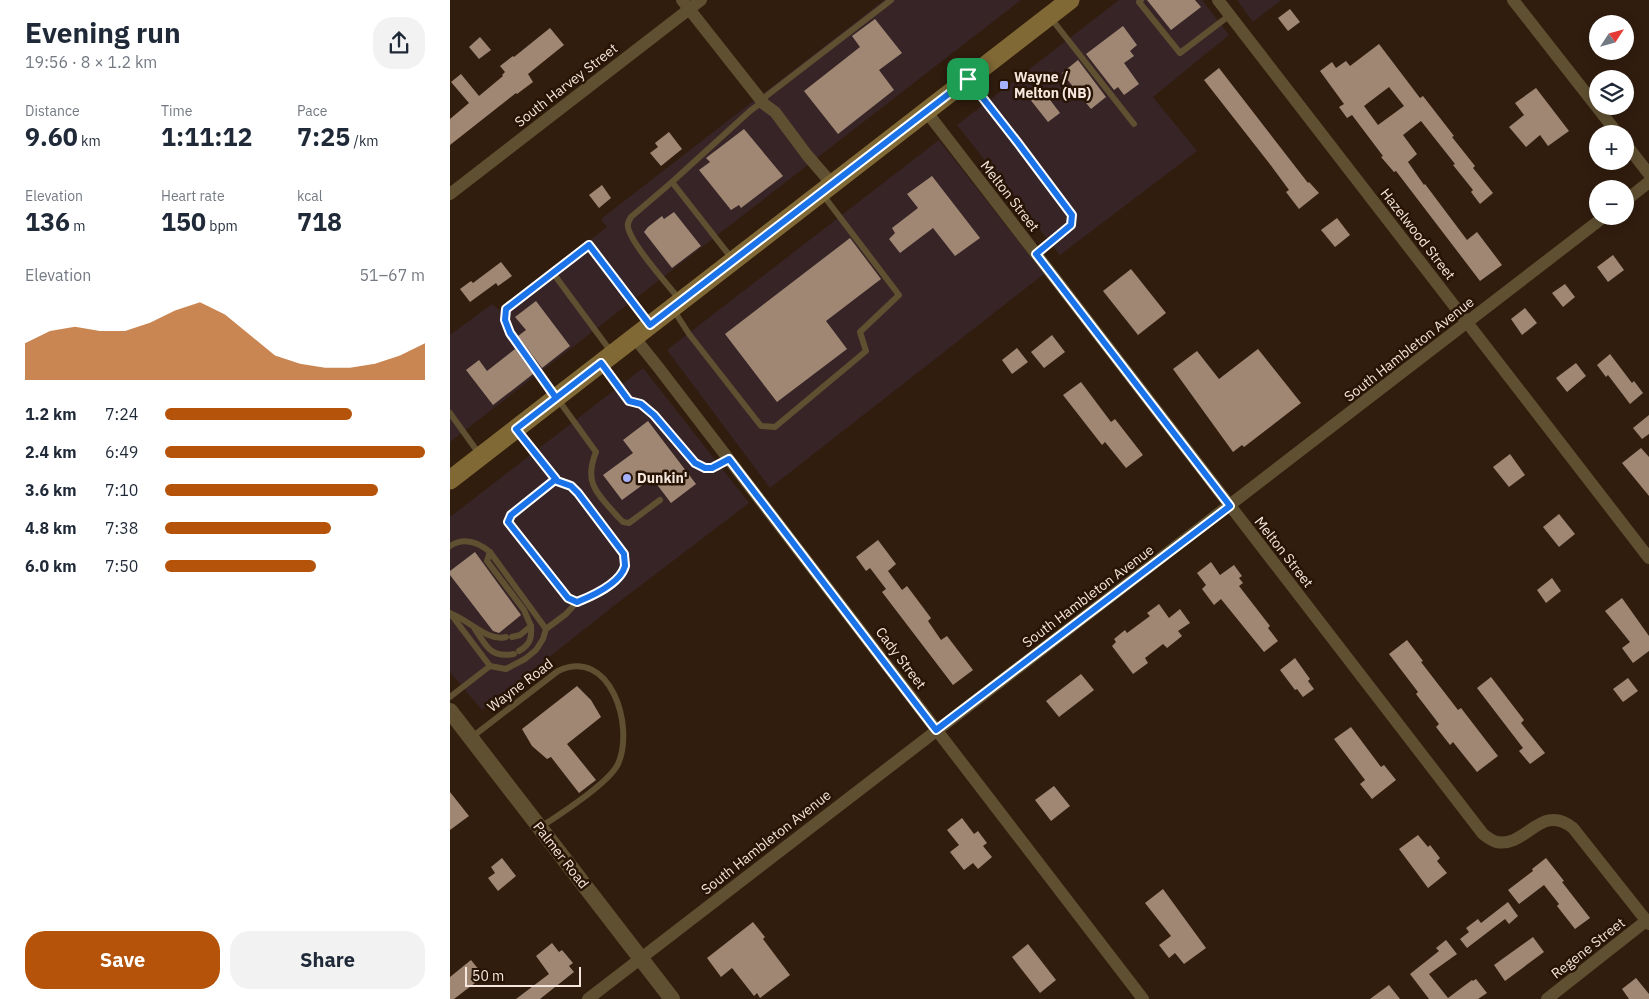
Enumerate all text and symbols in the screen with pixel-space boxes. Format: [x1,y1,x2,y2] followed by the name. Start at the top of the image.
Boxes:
[25,14,181,51] text: Evening run
[1589,15,1634,60] north arrow
[1589,15,1634,225] map controls
[373,17,425,69] button: share
[511,39,621,131] street label: South Harvey Street
[25,52,157,72] text: 19:56 · 8 × 1.2 km
[947,58,989,100] pin
[954,65,982,93] icon: arrive
[1014,68,1092,102] place label: Wayne / Melton (NB)
[1589,70,1634,115] button: layers
[998,79,1010,91] marker: Wayne / Melton (NB)
[25,102,80,120] text: Distance
[161,102,192,120] text: Time
[297,102,327,120] text: Pace
[25,120,78,153] text: 9.60
[161,120,253,153] text: 1:11:12
[297,120,350,153] text: 7:25
[1589,125,1634,170] button: +
[78,132,101,150] text: km
[350,132,379,150] text: /km
[977,157,1043,235] street label: Melton Street
[1589,180,1634,225] button: −
[1377,185,1459,283] street label: Hazelwood Street
[25,187,83,205] text: Elevation
[161,187,225,205] text: Heart rate
[297,187,322,205] text: kcal
[25,205,70,238] text: 136
[161,205,206,238] text: 150
[297,205,342,238] text: 718
[70,217,86,235] text: m
[206,217,238,235] text: bpm
[25,265,91,285] text: Elevation
[359,265,425,285] text: 51–67 m
[1340,292,1478,405] street label: South Hambleton Avenue
[25,404,76,424] text: 1.2 km
[105,404,138,424] text: 7:24
[25,442,76,462] text: 2.4 km
[105,442,138,462] text: 6:49
[637,469,687,487] place label: Dunkin'
[621,472,633,484] marker: Dunkin'
[25,480,76,500] text: 3.6 km
[105,480,138,500] text: 7:10
[1251,513,1317,591] street label: Melton Street
[25,518,76,538] text: 4.8 km
[105,518,138,538] text: 7:38
[1019,540,1158,651] street label: South Hambleton Avenue
[25,556,76,576] text: 6.0 km
[105,556,138,576] text: 7:50
[872,623,930,693] street label: Cady Street
[483,654,557,716] street label: Wayne Road
[697,785,835,898] street label: South Hambleton Avenue
[529,818,593,892] street label: Palmer Road
[1547,914,1629,982] street label: Regene Street
[25,931,220,989] button: Save
[230,931,425,989] button: Share
[465,964,581,987] scale bar
[472,967,504,985] text: 50 m

